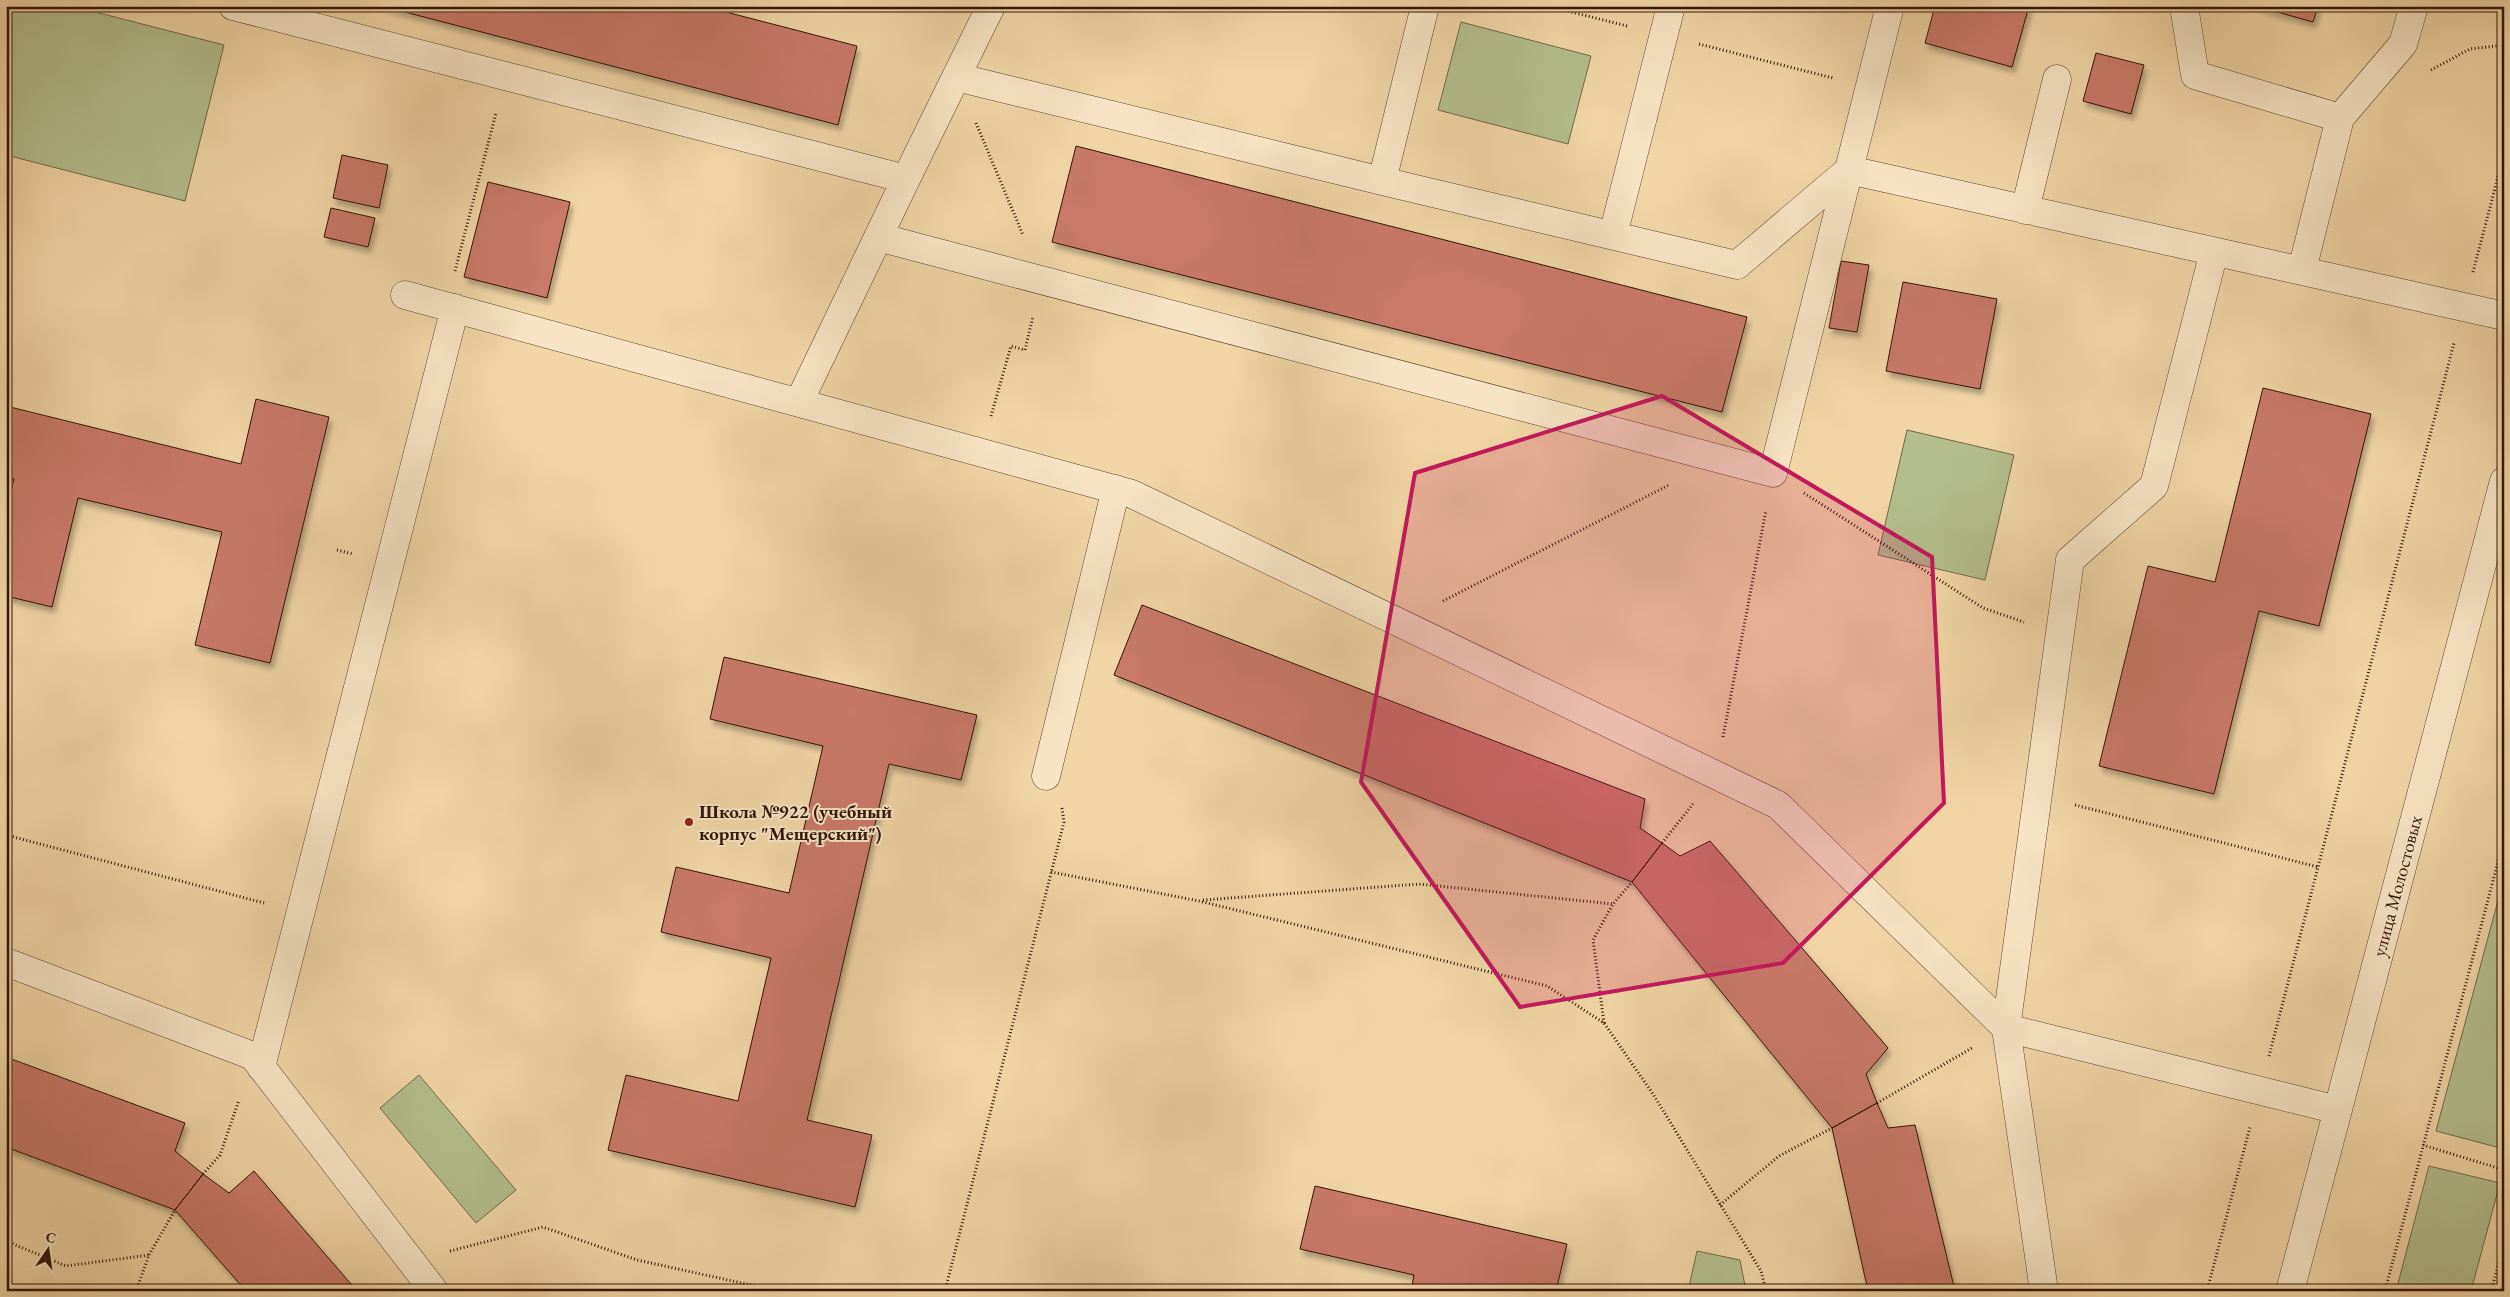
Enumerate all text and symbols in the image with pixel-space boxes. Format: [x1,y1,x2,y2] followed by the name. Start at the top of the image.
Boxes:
[699,799,892,846] place label: Школа №922 (учебный корпус "Мещерский")
[2366,812,2428,959] street label: улица Молостовых
[683,816,695,828] marker: Школа №922 (учебный корпус "Мещерский")
[22,1224,72,1274] north arrow
[44,1227,58,1247] text: С

